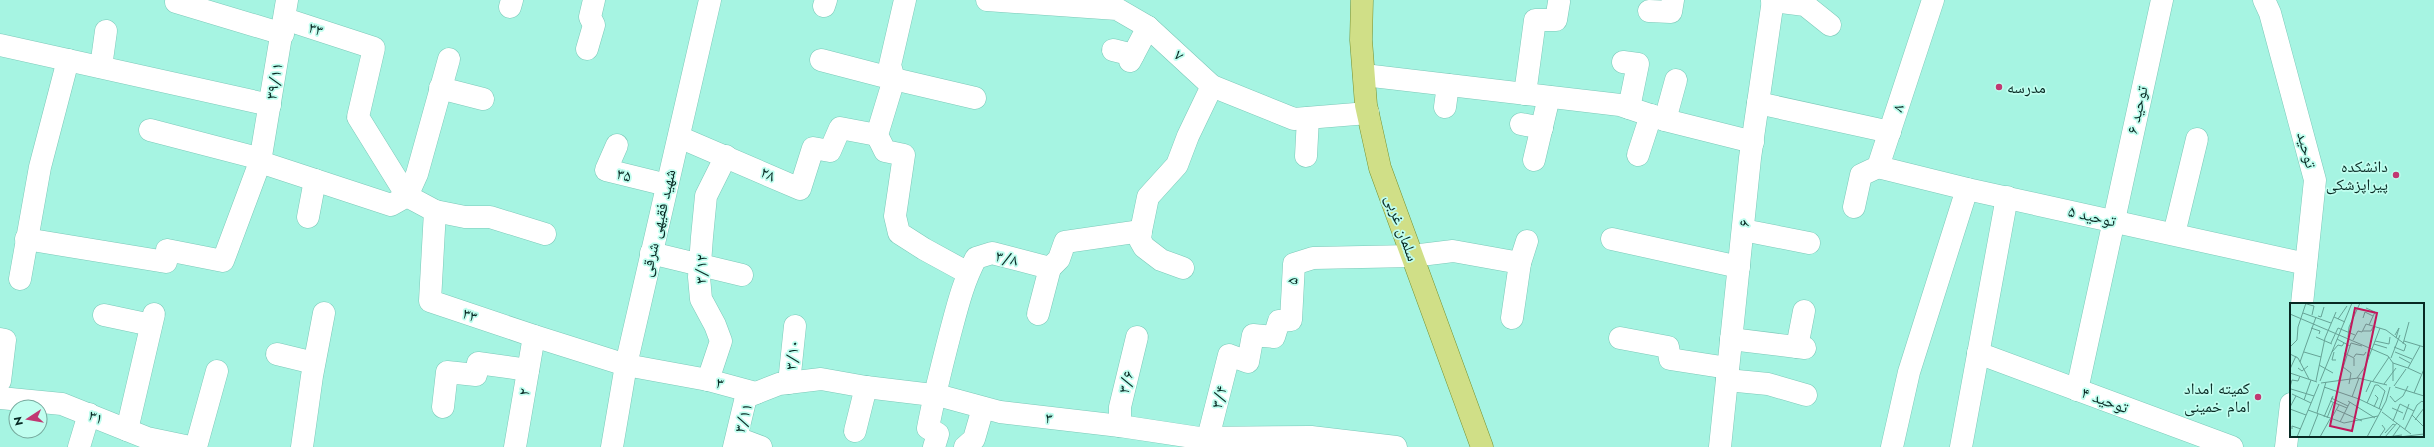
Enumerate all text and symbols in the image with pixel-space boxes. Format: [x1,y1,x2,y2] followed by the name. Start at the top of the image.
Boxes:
[306,16,326,42] street label: ۳۳
[1169,44,1189,66] street label: ۷
[259,61,289,101] street label: ۳۹/۱۱
[2007,76,2046,99] place label: مدرسه
[1994,82,2004,92] marker: مدرسه
[2120,84,2154,136] street label: توحید ۶
[1886,101,1910,115] street label: ۸
[2291,129,2323,171] street label: توحید
[2326,155,2388,196] place label: دانشکده پیراپزشکی
[757,161,779,187] street label: ۲۸
[614,162,634,188] street label: ۳۵
[634,167,682,279] street label: شهید فقیهی شرقی
[2391,170,2401,180] marker: دانشکده پیراپزشکی
[1379,192,1425,264] street label: سلمان غربی
[2066,199,2118,233] street label: توحید ۵
[1732,218,1756,228] street label: ۶
[993,244,1021,272] street label: ۳/۸
[689,254,713,284] street label: ۳/۱۲
[1280,276,1304,286] street label: ۵
[459,302,481,328] street label: ۳۳
[2290,303,2424,437] inset map
[779,339,805,371] street label: ۳/۱۰
[1112,368,1140,396] street label: ۳/۶
[714,371,726,395] street label: ۳
[2184,377,2250,418] place label: کمیته امداد امام خمینی
[2078,381,2132,419] street label: توحید ۴
[1205,383,1233,411] street label: ۳/۴
[512,386,536,398] street label: ۲
[2253,392,2263,402] marker: کمیته امداد امام خمینی
[8,399,48,439] north arrow
[728,401,758,435] street label: ۳/۱۱
[85,404,107,430] street label: ۳۱
[1044,406,1054,430] street label: ۳
[9,415,27,427] text: N

